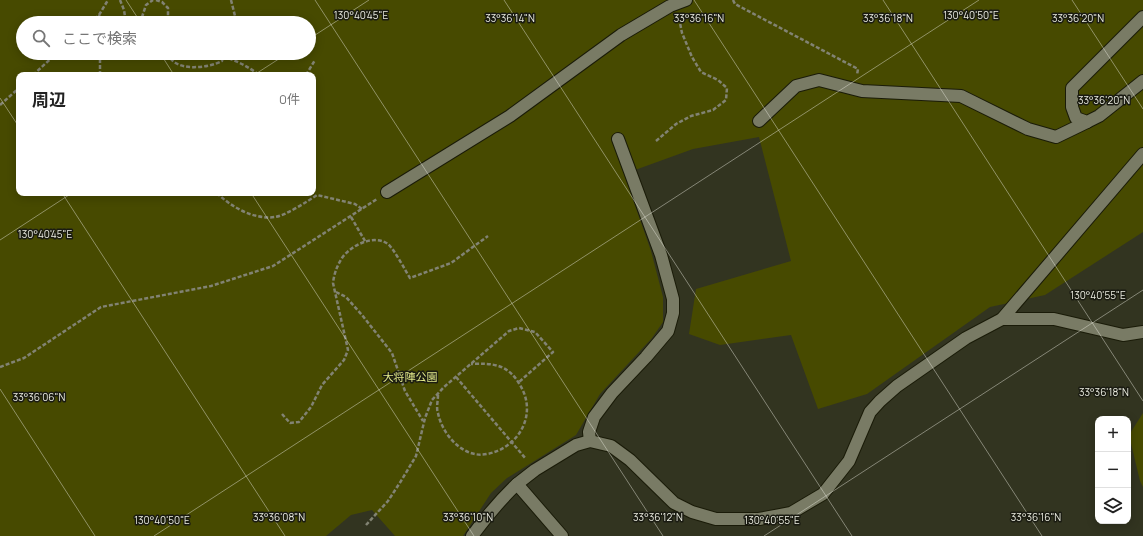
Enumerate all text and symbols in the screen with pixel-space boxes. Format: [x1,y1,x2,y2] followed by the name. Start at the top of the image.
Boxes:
[334,8,388,22] text: 130°40'45"E
[943,8,999,22] text: 130°40'50"E
[485,11,535,25] text: 33°36'14"N
[674,11,724,25] text: 33°36'16"N
[863,11,913,25] text: 33°36'18"N
[1052,11,1104,25] text: 33°36'20"N
[16,16,316,60] search box
[30,27,52,49] icon: search
[62,28,137,49] text: ここで検索
[32,88,66,111] text: 周辺
[279,90,300,108] text: 0件
[1078,93,1130,107] text: 33°36'20"N
[18,227,72,241] text: 130°40'45"E
[1070,288,1126,302] text: 130°40'55"E
[383,369,438,384] park label: 大将陣公園
[1079,385,1129,399] text: 33°36'18"N
[13,390,65,404] text: 33°36'06"N
[1095,416,1131,524] map controls
[1095,416,1131,452] button: +
[1095,452,1131,488] button: −
[1095,488,1131,524] button: layers
[253,510,305,524] text: 33°36'08"N
[443,510,493,524] text: 33°36'10"N
[633,510,683,524] text: 33°36'12"N
[1011,510,1061,524] text: 33°36'16"N
[134,513,190,527] text: 130°40'50"E
[744,513,800,527] text: 130°40'55"E

